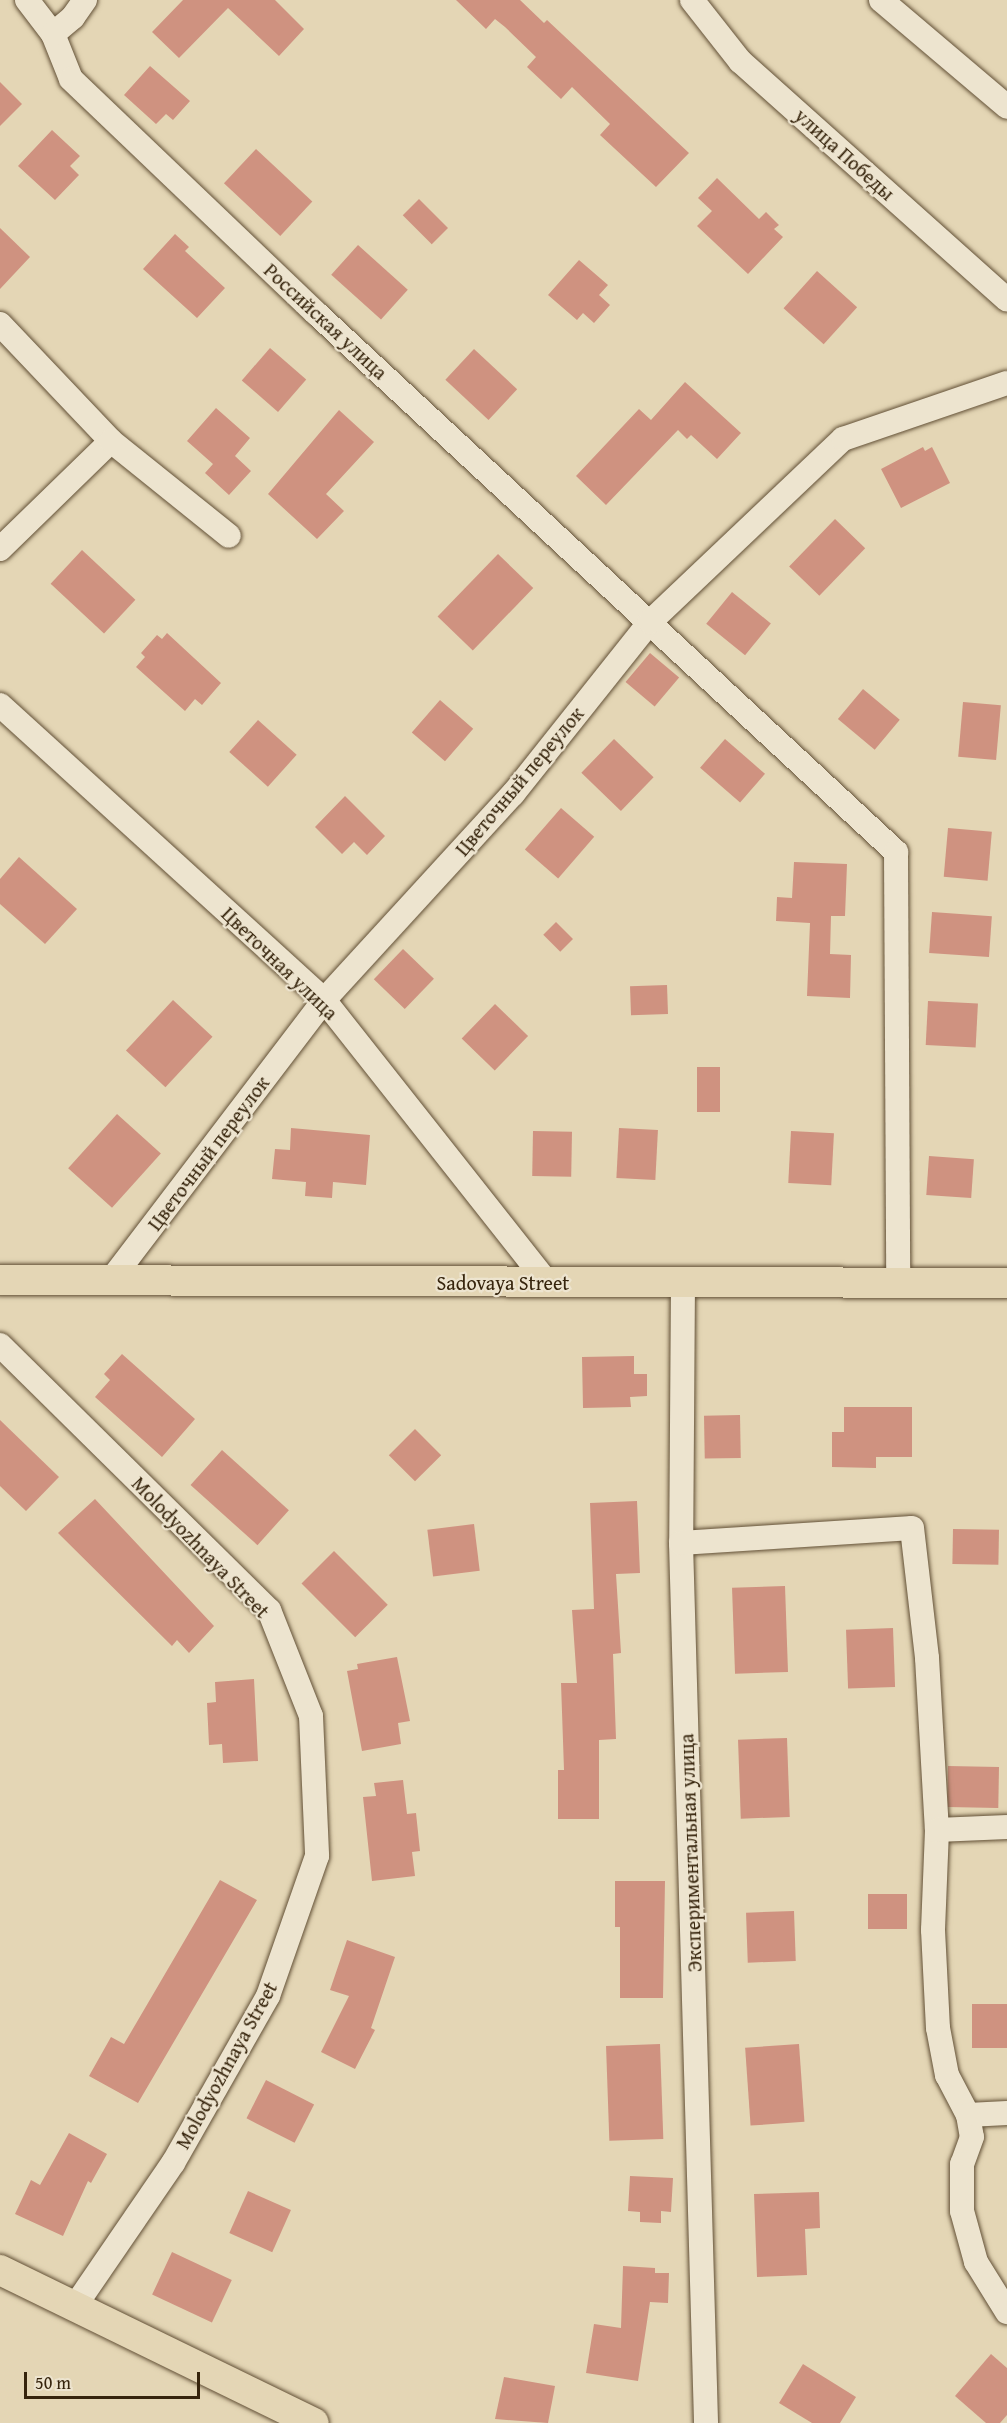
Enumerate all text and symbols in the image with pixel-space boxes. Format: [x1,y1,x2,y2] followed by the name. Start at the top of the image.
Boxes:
[790,103,900,205] street label: улица Победы
[259,258,393,384] street label: Российская улица
[450,702,588,860] street label: Цветочный переулок
[217,901,343,1025] street label: Цветочная улица
[142,1071,274,1235] street label: Цветочный переулок
[437,1270,569,1294] street label: Sadovaya Street
[127,1471,275,1623] street label: Molodyozhnaya Street
[674,1733,706,1973] street label: Экспериментальная улица
[170,1977,282,2153] street label: Molodyozhnaya Street
[27,2360,202,2398] scale bar
[35,2369,71,2396] text: 50 m

